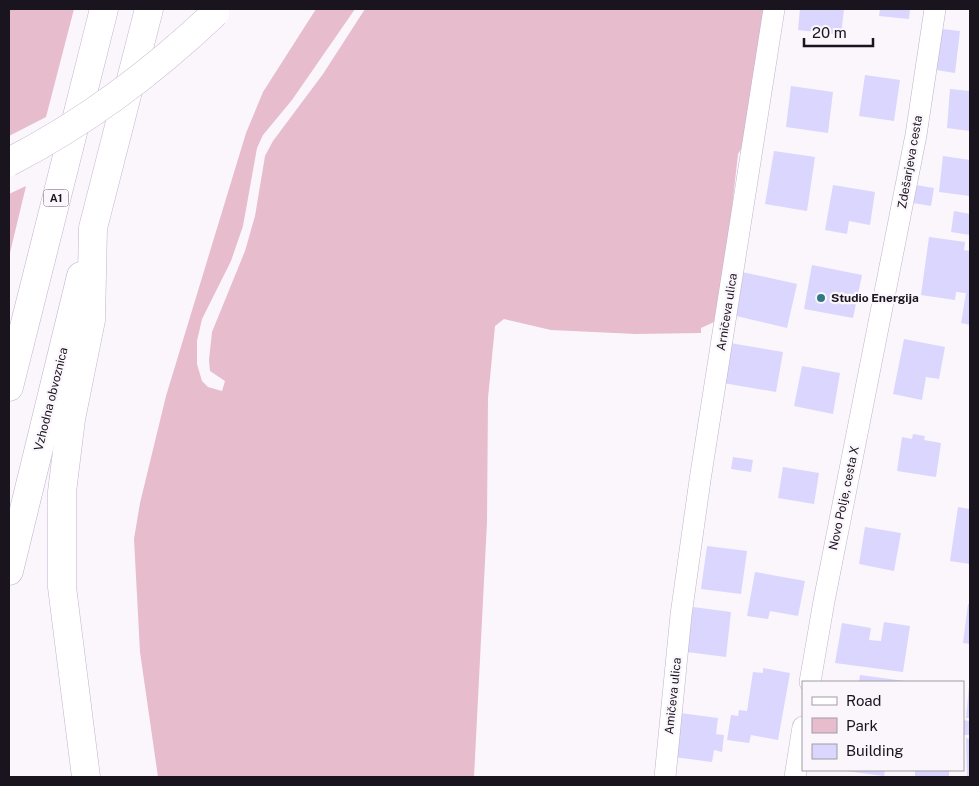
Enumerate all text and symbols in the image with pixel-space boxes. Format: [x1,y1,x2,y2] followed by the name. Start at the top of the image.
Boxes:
[804,15,873,47] scale bar
[812,24,847,41] text: 20 m
[895,114,925,210] street label: Zdešarjeva cesta
[44,190,68,207] road number: A1
[714,272,740,352] street label: Arničeva ulica
[831,291,919,305] place label: Studio Energija
[815,292,827,304] marker: Studio Energija
[31,346,71,452] street label: Vzhodna obvoznica
[826,445,862,551] street label: Novo Polje, cesta X
[662,657,684,735] street label: Amičeva ulica
[802,681,964,771] legend
[846,692,882,709] text: Road
[846,717,878,734] text: Park
[846,742,904,759] text: Building

